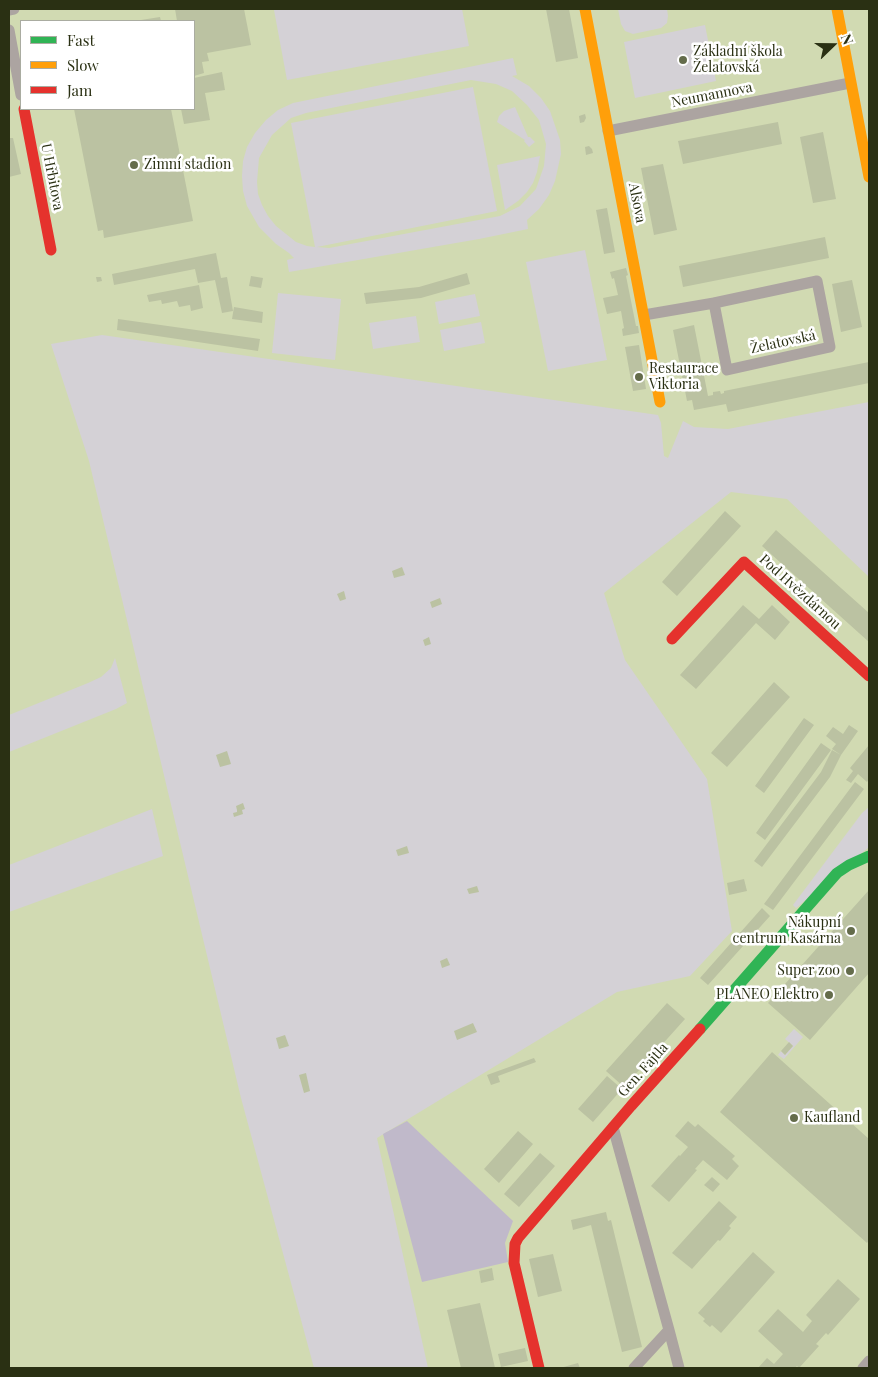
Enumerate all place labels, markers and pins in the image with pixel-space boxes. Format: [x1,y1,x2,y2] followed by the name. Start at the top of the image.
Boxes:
[693,44,783,76] place label: Základní škola Želatovská
[677,54,689,66] marker: Základní škola Želatovská
[144,157,231,173] place label: Zimní stadion
[128,159,140,171] marker: Zimní stadion
[649,361,719,394] place label: Restaurace Viktoria
[633,371,645,383] marker: Restaurace Viktoria
[733,915,841,948] place label: Nákupní centrum Kasárna
[845,925,857,937] marker: Nákupní centrum Kasárna
[777,963,840,979] place label: Super zoo
[844,965,856,977] marker: Super zoo
[716,987,819,1003] place label: PLANEO Elektro
[823,989,835,1001] marker: PLANEO Elektro
[804,1110,860,1126] place label: Kaufland
[788,1112,800,1124] marker: Kaufland

